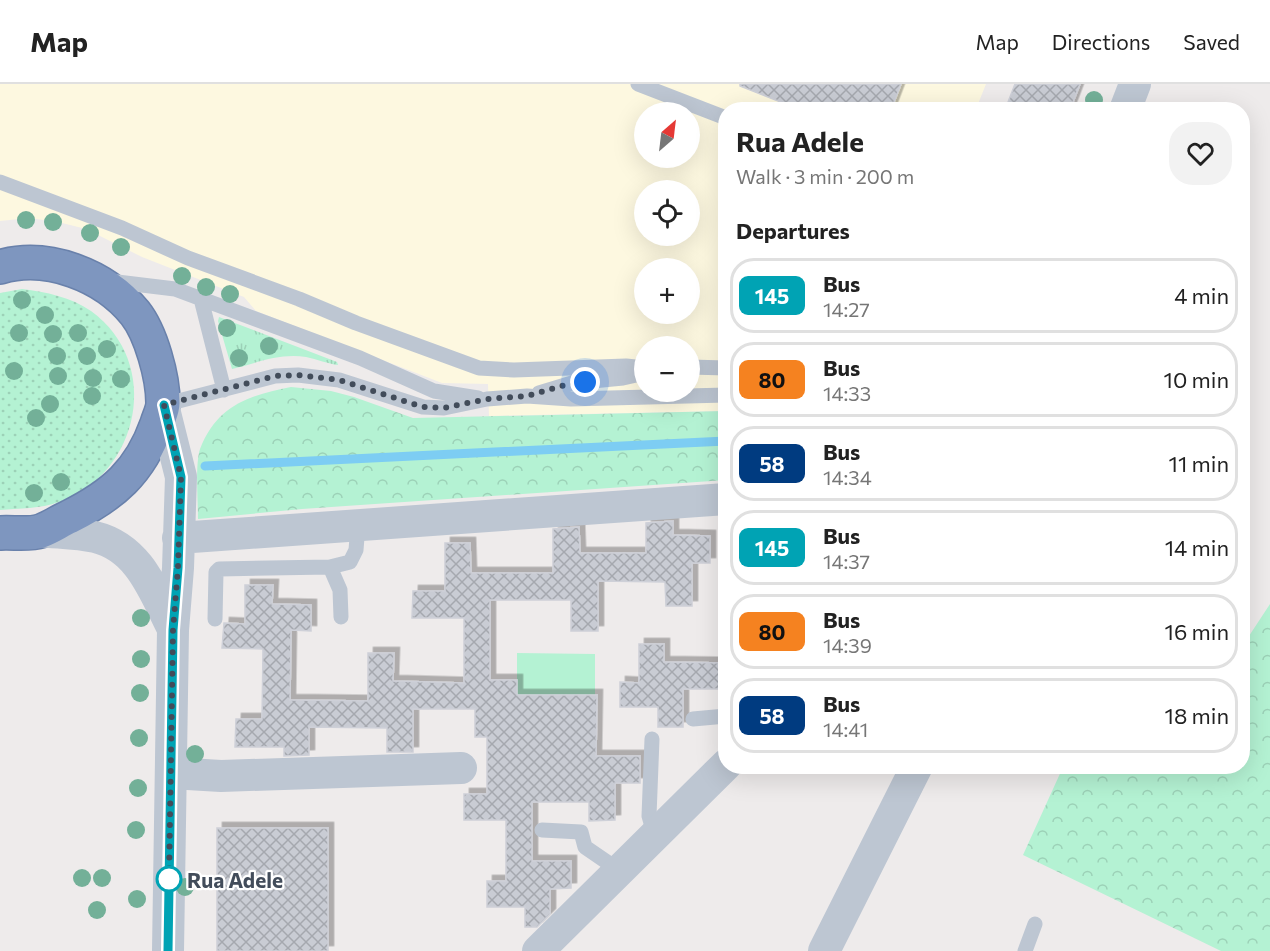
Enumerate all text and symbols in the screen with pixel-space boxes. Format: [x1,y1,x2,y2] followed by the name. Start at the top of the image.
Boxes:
[30,24,88,58] text: Map
[976,29,1019,54] text: Map
[1052,29,1150,54] text: Directions
[1183,29,1240,54] text: Saved
[634,102,700,168] north arrow
[634,102,700,402] map controls
[1169,122,1232,185] button: heart
[736,124,864,158] text: Rua Adele
[736,164,914,188] text: Walk · 3 min · 200 m
[634,180,700,246] button: locate
[736,217,850,244] text: Departures
[634,258,700,324] button: +
[823,270,860,297] text: Bus
[1174,282,1229,309] text: 4 min
[755,283,789,308] text: 145
[823,297,870,321] text: 14:27
[634,336,700,402] button: −
[823,354,860,381] text: Bus
[1164,366,1229,393] text: 10 min
[570,367,600,397] your location
[759,367,785,392] text: 80
[823,381,871,405] text: 14:33
[823,438,860,465] text: Bus
[1169,450,1229,477] text: 11 min
[759,451,785,476] text: 58
[823,465,872,489] text: 14:34
[823,522,860,549] text: Bus
[1165,534,1229,561] text: 14 min
[755,535,789,560] text: 145
[823,549,870,573] text: 14:37
[823,606,860,633] text: Bus
[1165,618,1229,645] text: 16 min
[759,619,785,644] text: 80
[823,633,872,657] text: 14:39
[823,690,860,717] text: Bus
[1165,702,1229,729] text: 18 min
[759,703,785,728] text: 58
[823,717,868,741] text: 14:41
[156,866,182,892] marker: Rua Adele
[187,867,283,892] place label: Rua Adele

